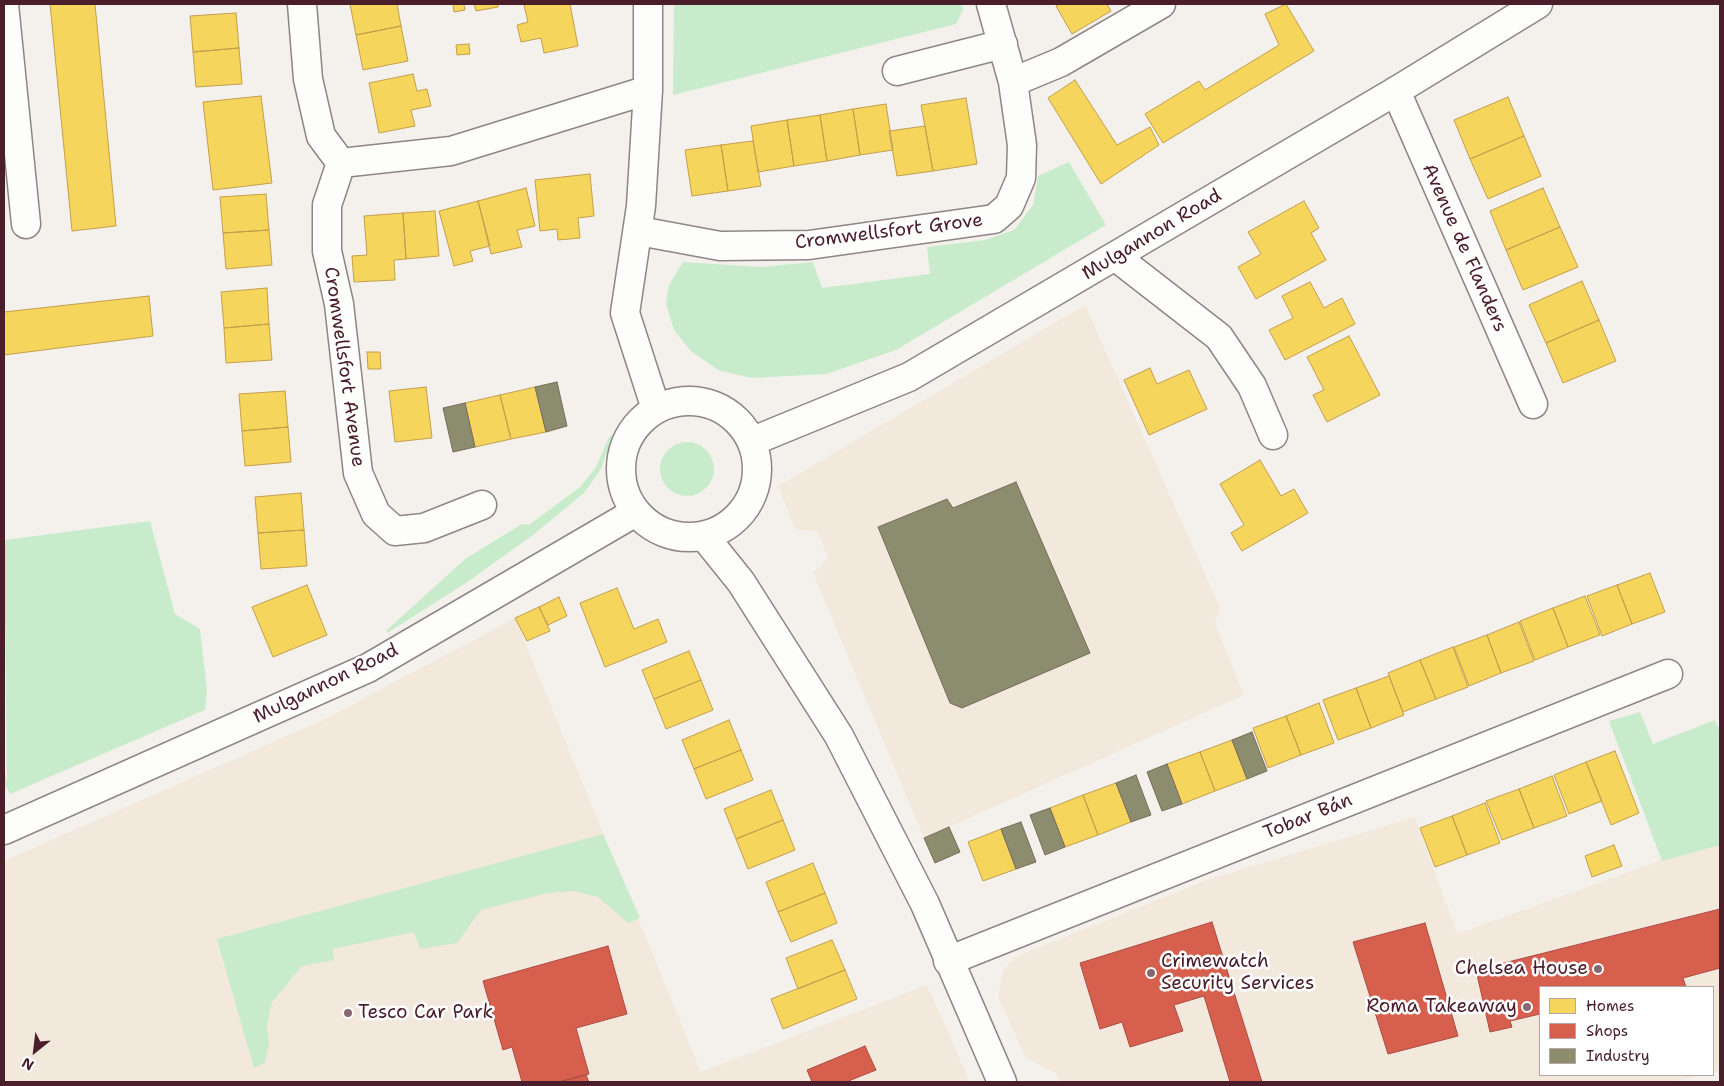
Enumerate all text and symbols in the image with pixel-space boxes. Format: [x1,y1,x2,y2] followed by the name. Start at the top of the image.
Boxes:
[1417,160,1511,336] street label: Avenue de Flanders
[1078,184,1226,286] street label: Mulgannon Road
[794,209,984,255] street label: Cromwellsfort Grove
[319,266,369,468] street label: Cromwellsfort Avenue
[250,639,402,729] street label: Mulgannon Road
[1260,789,1356,845] street label: Tobar Bán
[1161,951,1315,995] place label: Crimewatch Security Services
[1455,958,1588,980] place label: Chelsea House
[1592,963,1604,975] marker: Chelsea House
[1145,967,1157,979] marker: Crimewatch Security Services
[1539,986,1714,1076] legend
[1366,996,1517,1018] place label: Roma Takeaway
[1586,996,1634,1016] text: Homes
[1521,1001,1533,1013] marker: Roma Takeaway
[358,1002,493,1024] place label: Tesco Car Park
[342,1007,354,1019] marker: Tesco Car Park
[1586,1021,1628,1041] text: Shops
[10,1026,60,1076] north arrow
[1586,1046,1650,1066] text: Industry
[19,1054,37,1075] text: N

